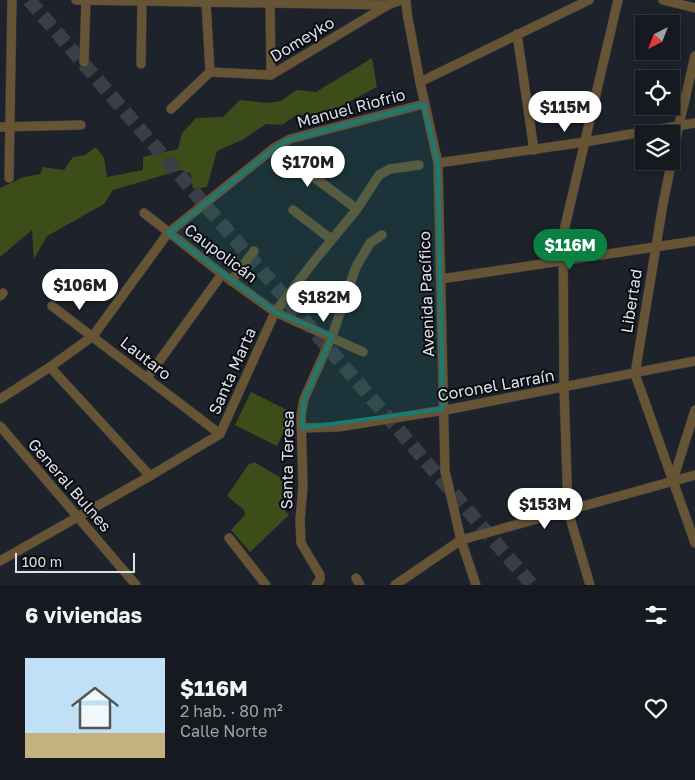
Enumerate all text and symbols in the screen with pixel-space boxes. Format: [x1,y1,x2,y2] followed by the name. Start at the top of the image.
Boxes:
[266,12,338,66] street label: Domeyko
[635,15,680,60] north arrow
[635,15,680,170] map controls
[635,70,680,115] button: locate
[295,84,407,132] street label: Manuel Riofrio
[530,90,600,133] pin: $115M
[539,97,591,117] text: $115M
[635,125,680,170] button: layers
[273,146,343,188] pin: $170M
[282,152,334,172] text: $170M
[181,219,261,287] street label: Caupolicán
[535,228,605,271] pin: $116M
[414,231,438,357] street label: Avenida Pacífico
[544,235,596,255] text: $116M
[45,268,115,311] pin: $106M
[616,268,646,334] street label: Libertad
[53,275,107,295] text: $106M
[289,280,359,323] pin: $182M
[297,287,351,307] text: $182M
[204,324,260,418] street label: Santa Marta
[117,332,175,384] street label: Lautaro
[436,365,556,405] street label: Coronel Larraín
[276,410,298,510] street label: Santa Teresa
[24,434,116,536] street label: General Bulnes
[510,488,580,530] pin: $153M
[519,494,571,514] text: $153M
[15,550,135,573] scale bar
[22,553,62,570] text: 100 m
[642,601,670,629] icon: filters
[25,602,142,628] text: 6 viviendas
[180,675,248,701] text: $116M
[65,678,125,738] icon: home
[642,694,670,722] icon: heart
[180,701,283,721] text: 2 hab. · 80 m²
[180,721,267,741] text: Calle Norte

